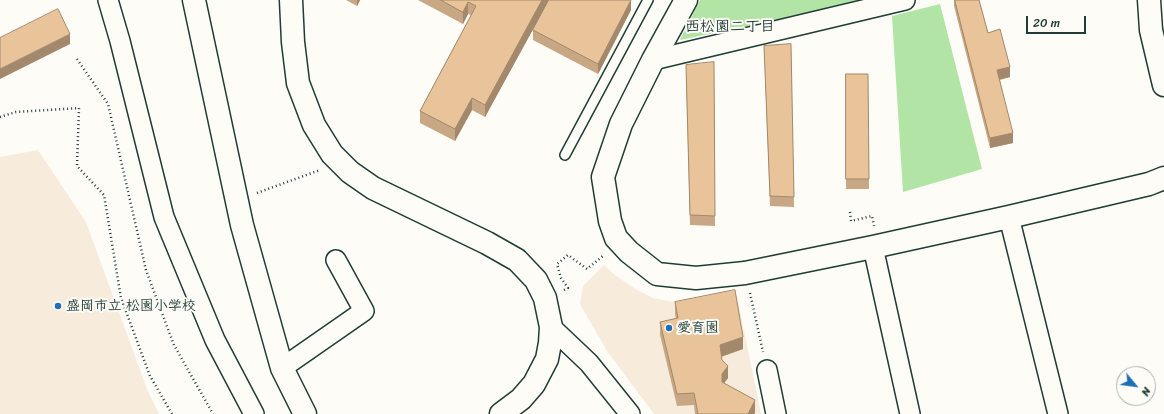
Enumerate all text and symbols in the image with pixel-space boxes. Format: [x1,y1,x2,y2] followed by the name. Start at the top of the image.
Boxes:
[1028,8,1088,34] scale bar
[1033,12,1060,34] text: 20 m
[685,18,775,36] district label: 西松園二丁目
[66,298,196,314] place label: 盛岡市立 松園小学校
[53,301,63,311] marker: 盛岡市立 松園小学校
[677,320,719,336] place label: 愛育園
[664,323,674,333] marker: 愛育園
[1116,366,1156,406] north arrow
[1136,384,1156,400] text: N

